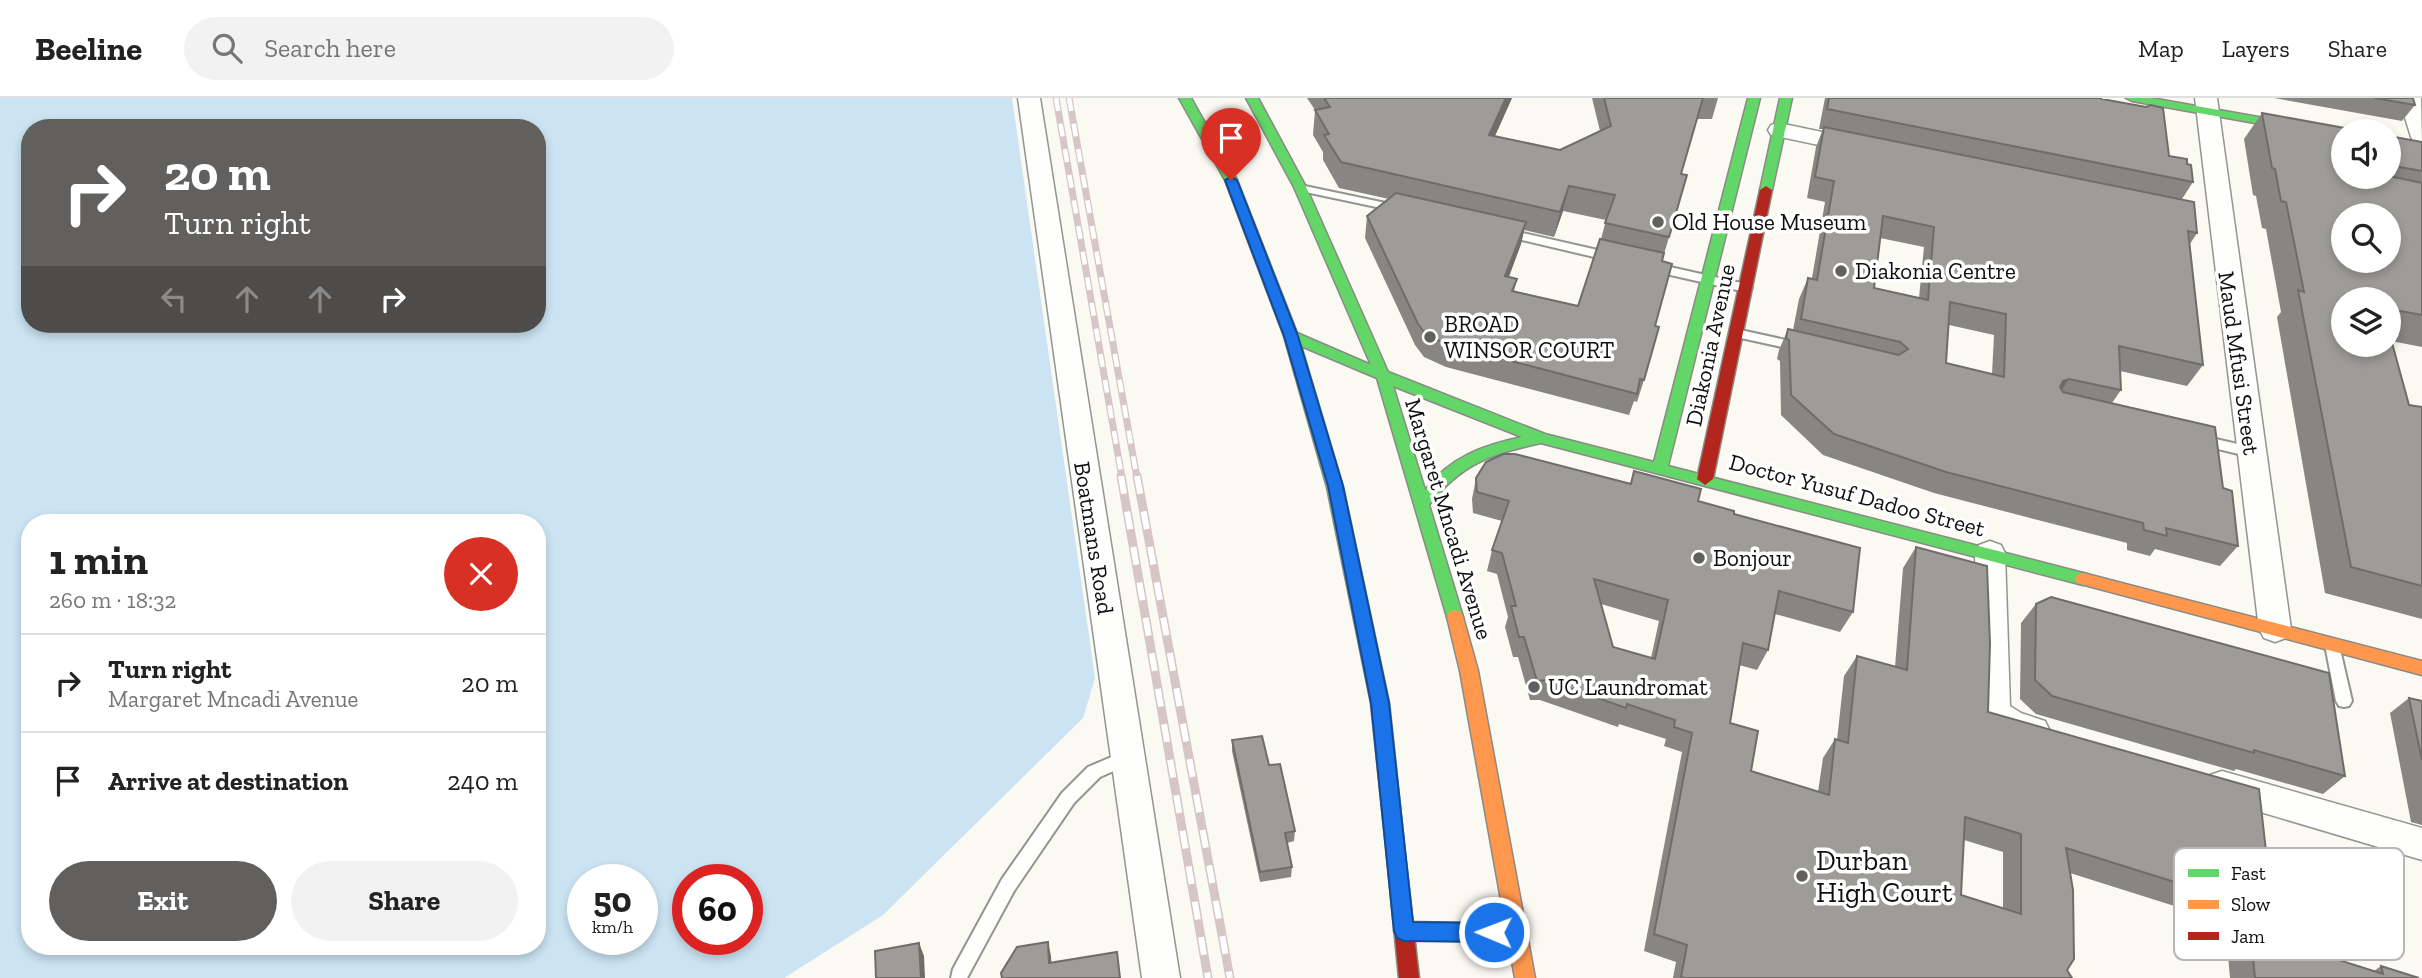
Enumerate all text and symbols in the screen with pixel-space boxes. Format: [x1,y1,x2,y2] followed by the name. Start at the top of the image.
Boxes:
[184,17,674,80] search box
[35,29,142,68] text: Beeline
[208,29,246,67] icon: search
[264,32,396,64] text: Search here
[2138,34,2184,63] text: Map
[2222,34,2290,63] text: Layers
[2328,34,2387,63] text: Share
[1201,108,1261,180] pin
[1212,119,1250,157] icon: arrive
[2331,119,2401,357] map controls
[2331,119,2401,189] button: sound
[164,144,271,203] text: 20 m
[49,147,140,238] icon: right
[2331,203,2401,273] button: search
[164,204,311,242] text: Turn right
[1672,208,1867,236] place label: Old House Museum
[1650,214,1666,230] marker: Old House Museum
[1855,257,2016,285] place label: Diakonia Centre
[1679,261,1741,429] street label: Diakonia Avenue
[1833,263,1849,279] marker: Diakonia Centre
[2212,270,2266,457] street label: Maud Mfusi Street
[155,280,193,318] icon: left
[228,280,266,318] icon: ahead
[301,280,339,318] icon: ahead
[374,280,412,318] icon: right
[2331,287,2401,357] button: layers
[1444,310,1614,364] place label: BROAD WINSOR COURT
[1422,329,1438,345] marker: BROAD WINSOR COURT
[1399,395,1499,643] street label: Margaret Mncadi Avenue
[1726,447,1988,543] street label: Doctor Yusuf Dadoo Street
[1068,460,1120,617] street label: Boatmans Road
[49,534,148,585] text: 1 min
[444,537,518,611] button: close
[1713,544,1792,572] place label: Bonjour
[1691,550,1707,566] marker: Bonjour
[49,586,176,614] text: 260 m · 18:32
[108,653,231,685] text: Turn right
[49,664,87,702] icon: right
[461,667,518,699] text: 20 m
[1548,673,1708,701] place label: UC Laundromat
[1526,679,1542,695] marker: UC Laundromat
[108,685,358,713] text: Margaret Mncadi Avenue
[49,762,87,800] icon: arrive
[108,765,348,797] text: Arrive at destination
[447,765,518,797] text: 240 m
[1816,844,1953,909] place label: Durban High Court
[2174,848,2404,960] legend
[49,861,277,941] button: Exit
[291,861,518,941] button: Share
[2231,862,2266,885] text: Fast
[672,864,763,955] speed limit sign: 60
[1794,868,1810,884] marker: Durban High Court
[593,879,632,921] text: 50
[2231,893,2271,916] text: Slow
[1457,895,1531,969] position arrow
[592,916,633,938] text: km/h
[2231,925,2265,948] text: Jam

